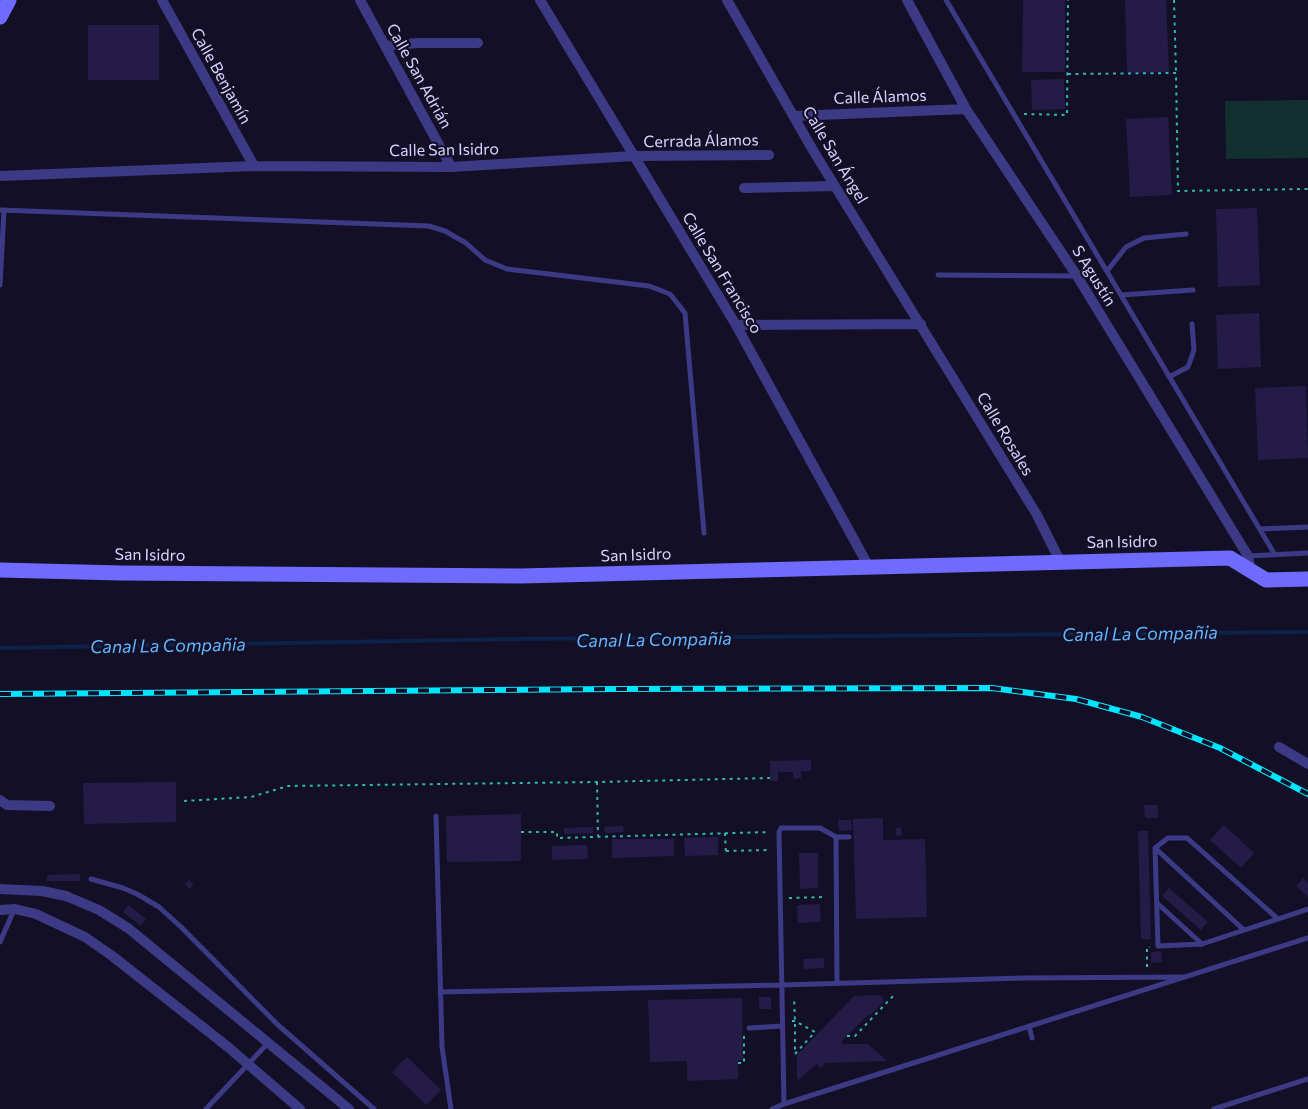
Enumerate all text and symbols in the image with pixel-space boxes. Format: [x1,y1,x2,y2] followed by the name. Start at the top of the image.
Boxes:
[382,20,456,132] street label: Calle San Adrián
[187,25,255,127] street label: Calle Benjamín
[833,86,927,108] street label: Calle Álamos
[798,103,872,207] street label: Calle San Ángel
[643,130,759,152] street label: Cerrada Álamos
[389,139,499,161] street label: Calle San Isidro
[678,209,766,337] street label: Calle San Francisco
[1068,242,1120,310] street label: S Agustín
[973,389,1037,479] street label: Calle Rosales
[1086,532,1158,552] street label: San Isidro
[600,544,672,566] street label: San Isidro
[114,545,186,565] street label: San Isidro
[1062,622,1218,646] water label: Canal La Compañia
[576,628,732,652] water label: Canal La Compañia
[90,634,246,658] water label: Canal La Compañia

